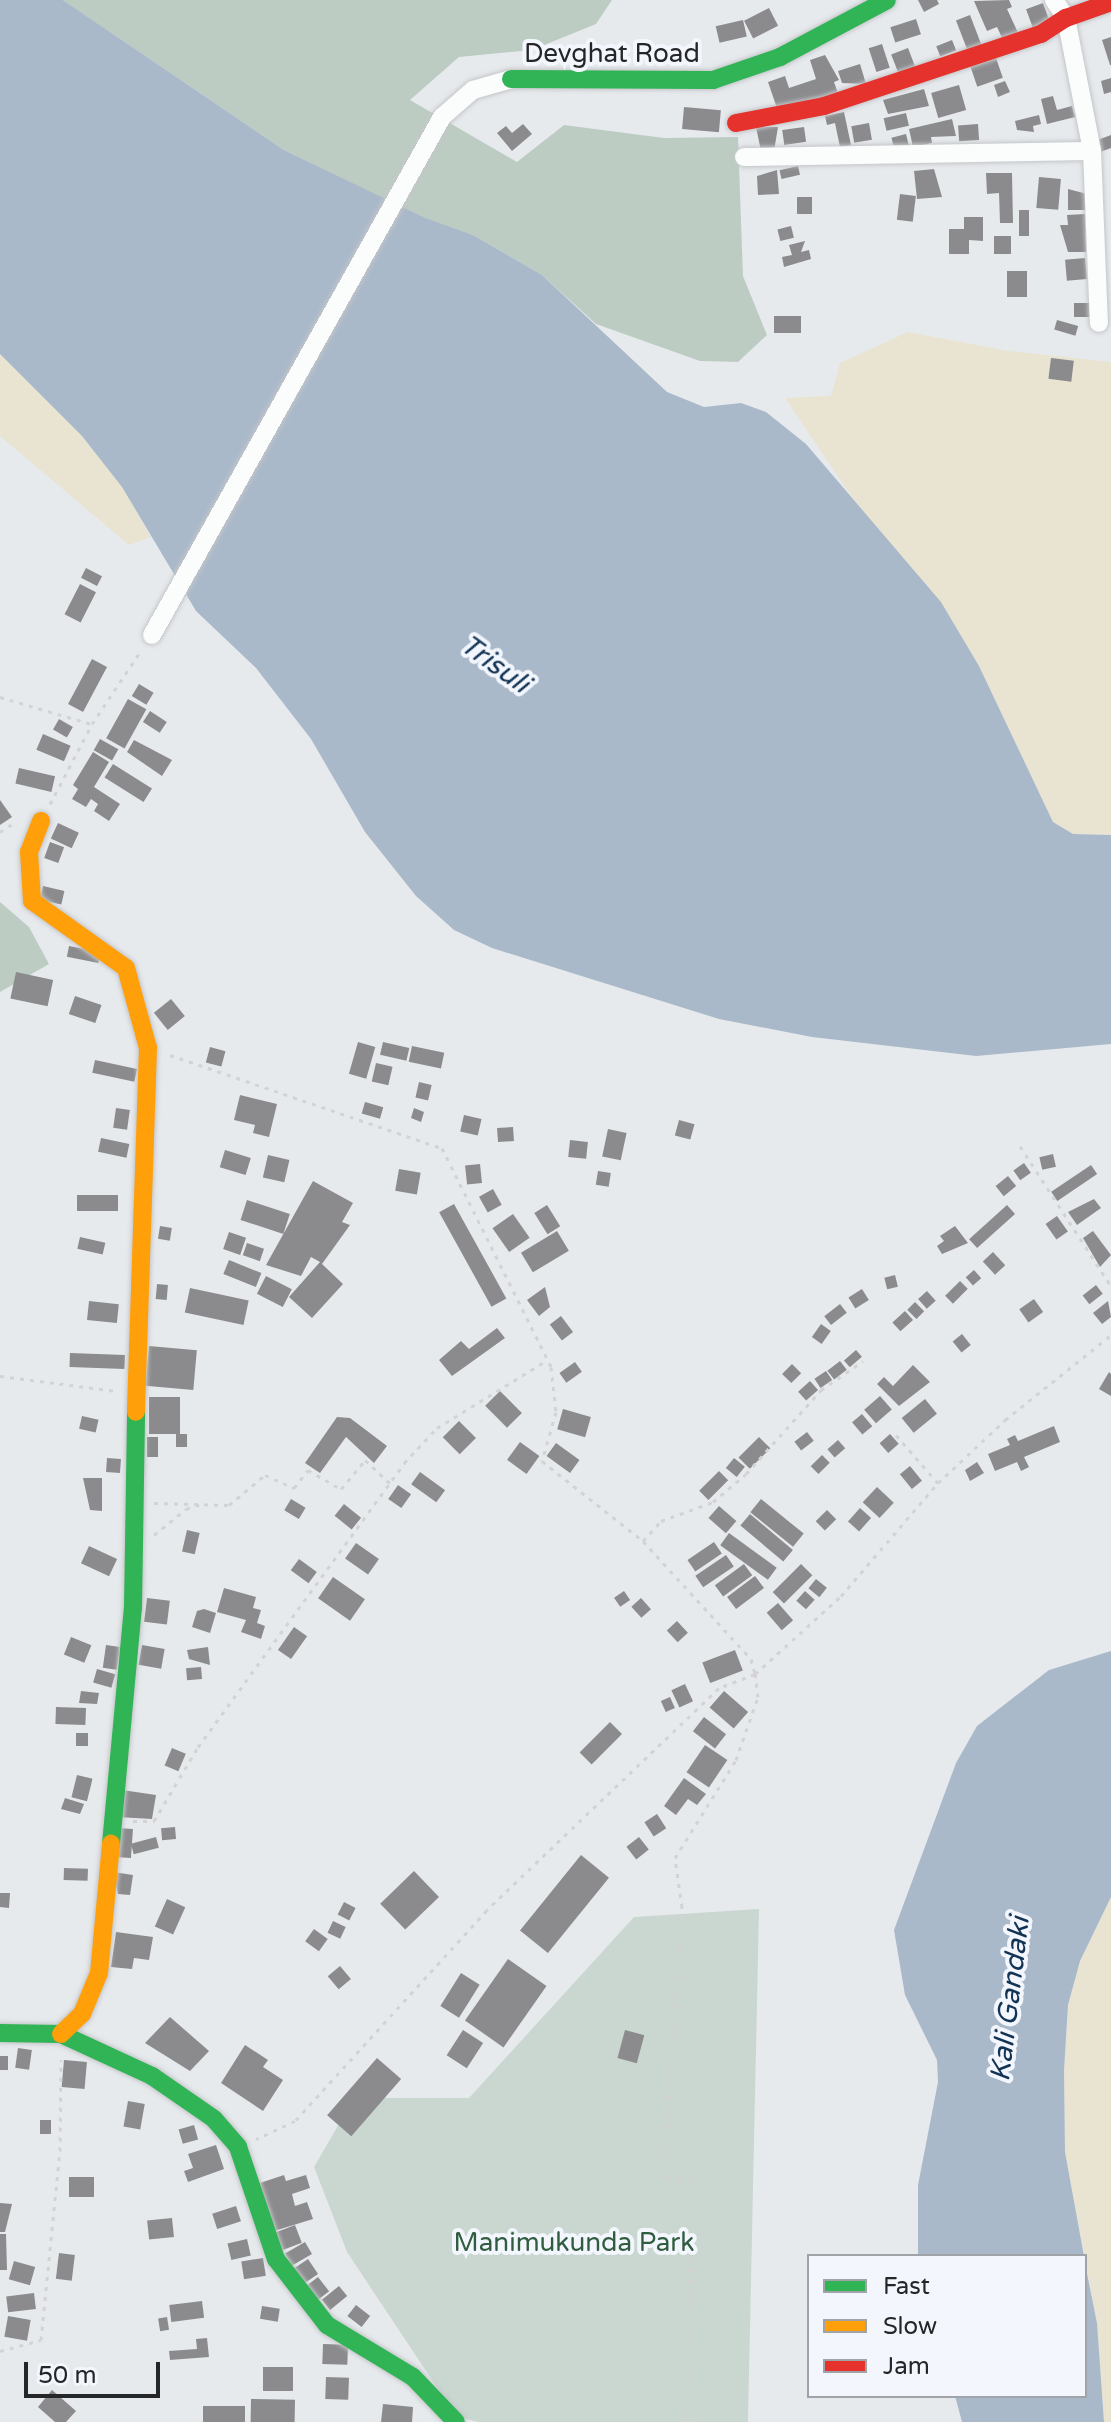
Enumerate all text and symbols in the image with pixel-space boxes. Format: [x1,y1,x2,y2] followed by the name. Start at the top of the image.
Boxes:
[524,38,700,70] street label: Devghat Road
[454,628,536,700] water label: Trisuli
[983,1915,1037,2083] water label: Kali Gandaki
[454,2227,694,2259] park label: Manimukunda Park
[807,2254,1087,2398] legend
[883,2272,930,2301] text: Fast
[883,2312,937,2341] text: Slow
[28,2346,164,2396] scale bar
[883,2352,930,2381] text: Jam
[38,2361,96,2390] text: 50 m

